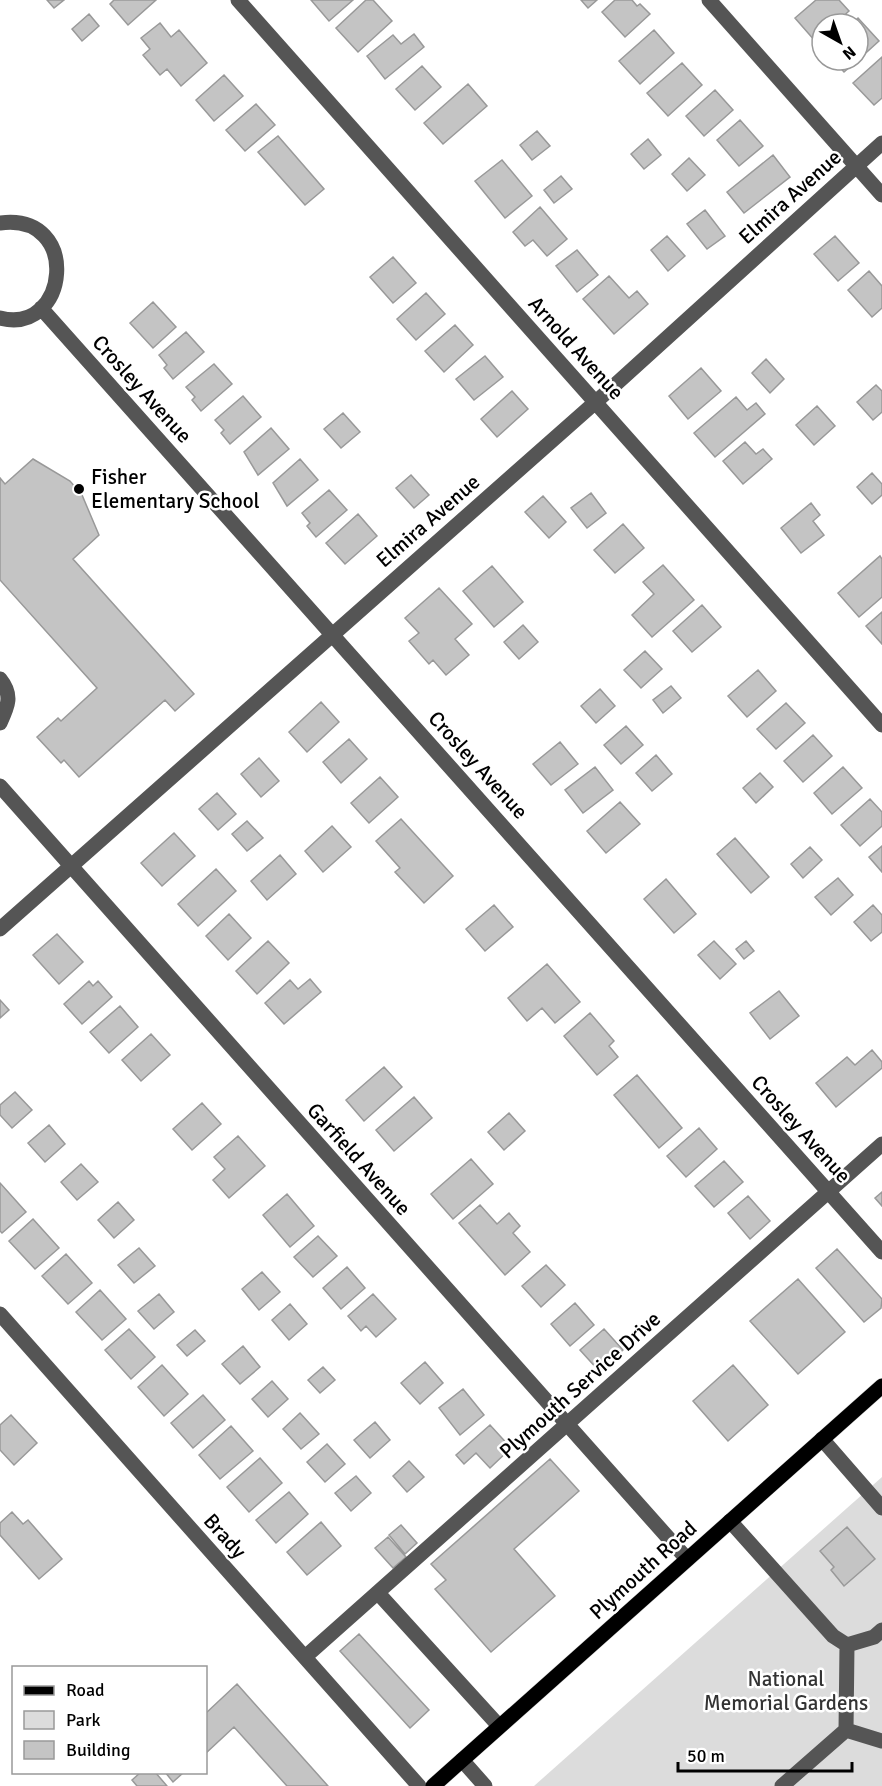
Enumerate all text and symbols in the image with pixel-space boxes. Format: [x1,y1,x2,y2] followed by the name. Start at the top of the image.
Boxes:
[810,12,870,72] north arrow
[838,41,860,64] text: N
[733,144,847,250] street label: Elmira Avenue
[523,291,629,405] street label: Arnold Avenue
[87,330,197,448] street label: Crosley Avenue
[91,464,260,514] place label: Fisher Elementary School
[371,469,485,573] street label: Elmira Avenue
[72,482,86,496] marker: Fisher Elementary School
[423,706,533,824] street label: Crosley Avenue
[746,1070,856,1188] street label: Crosley Avenue
[302,1097,416,1221] street label: Garfield Avenue
[494,1306,666,1464] street label: Plymouth Service Drive
[198,1508,252,1564] street label: Brady
[584,1515,702,1625] street label: Plymouth Road
[12,1666,207,1774] legend
[704,1666,868,1716] park label: National Memorial Gardens
[66,1679,105,1701] text: Road
[66,1709,101,1731] text: Park
[678,1735,852,1773] scale bar
[66,1739,130,1761] text: Building
[687,1745,725,1767] text: 50 m

